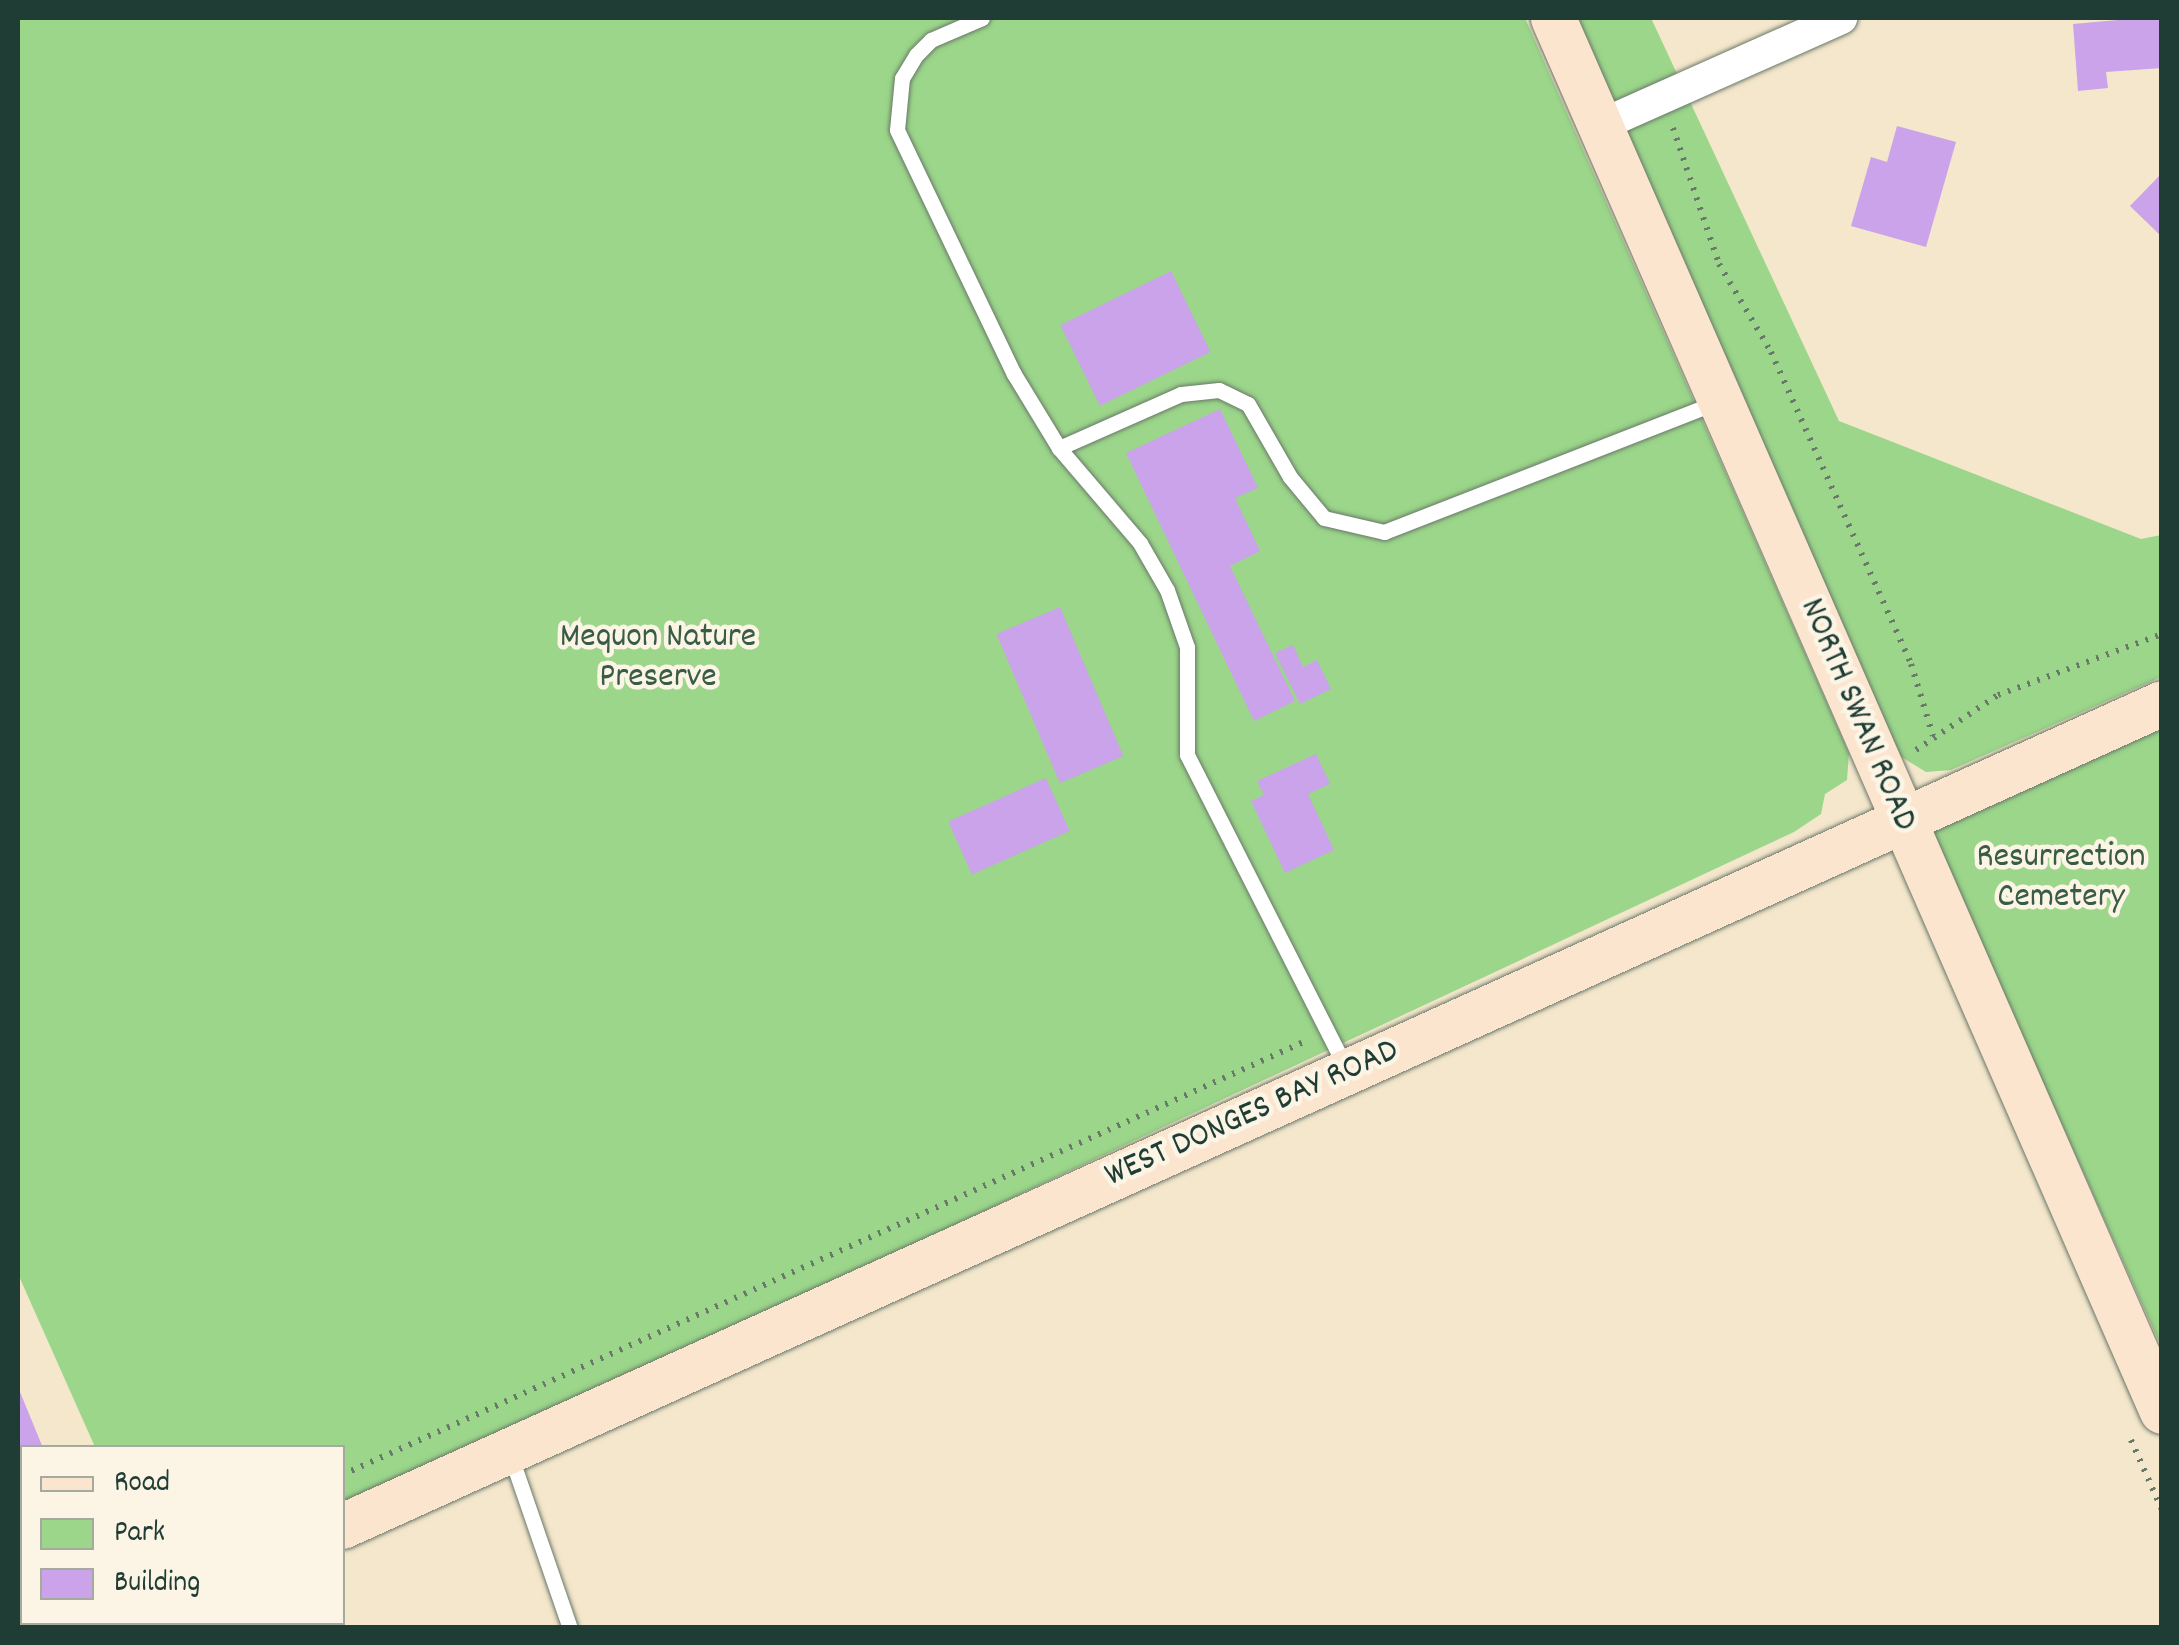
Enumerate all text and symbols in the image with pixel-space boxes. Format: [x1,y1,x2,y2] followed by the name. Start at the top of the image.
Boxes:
[1789,592,1925,838] street label: NORTH SWAN ROAD
[560,617,756,699] park label: Mequon Nature Preserve
[1977,837,2145,919] park label: Resurrection Cemetery
[1099,1030,1405,1198] street label: WEST DONGES BAY ROAD
[20,1445,345,1625] legend
[114,1463,170,1506] text: Road
[114,1513,165,1556] text: Park
[114,1563,200,1606] text: Building

